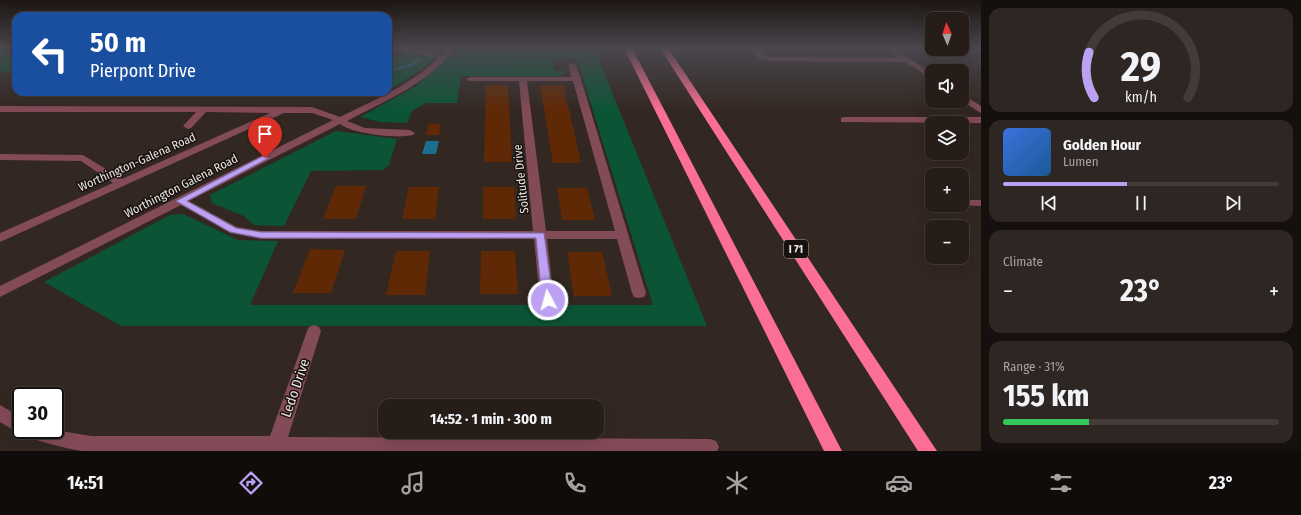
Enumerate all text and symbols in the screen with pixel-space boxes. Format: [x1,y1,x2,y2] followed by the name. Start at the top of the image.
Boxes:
[925,12,969,56] north arrow
[925,12,969,264] map controls
[90,26,146,59] text: 50 m
[24,28,76,80] icon: left
[1120,42,1161,92] text: 29
[90,60,196,82] text: Pierpont Drive
[925,64,969,108] button: sound
[1125,89,1157,106] text: km/h
[925,116,969,160] button: layers
[248,117,282,158] pin
[254,123,276,145] icon: arrive
[76,130,198,194] street label: Worthington-Galena Road
[1063,136,1141,154] text: Golden Hour
[510,144,532,214] street label: Solitude Drive
[122,151,240,221] street label: Worthington Galena Road
[1063,154,1099,169] text: Lumen
[925,168,969,212] button: +
[1038,192,1060,214] icon: previous
[1130,192,1152,214] icon: pause
[1222,192,1244,214] icon: next
[925,220,969,264] button: −
[784,240,808,258] road number: I 71
[1003,254,1043,269] text: Climate
[1120,273,1162,309] text: 23°
[1003,278,1013,305] text: −
[1269,278,1279,305] text: +
[527,279,569,321] position arrow
[278,357,313,420] street label: Ledo Drive
[1003,359,1065,374] text: Range · 31%
[1003,378,1089,414] text: 155 km
[12,387,64,439] speed limit sign: 30
[430,410,552,428] text: 14:52 · 1 min · 300 m
[237,469,265,497] icon: directions
[399,469,427,497] icon: music
[561,469,589,497] icon: phone
[723,469,751,497] icon: climate
[885,469,913,497] icon: car
[1047,469,1075,497] icon: filters
[67,472,104,494] text: 14:51
[1209,472,1234,494] text: 23°

